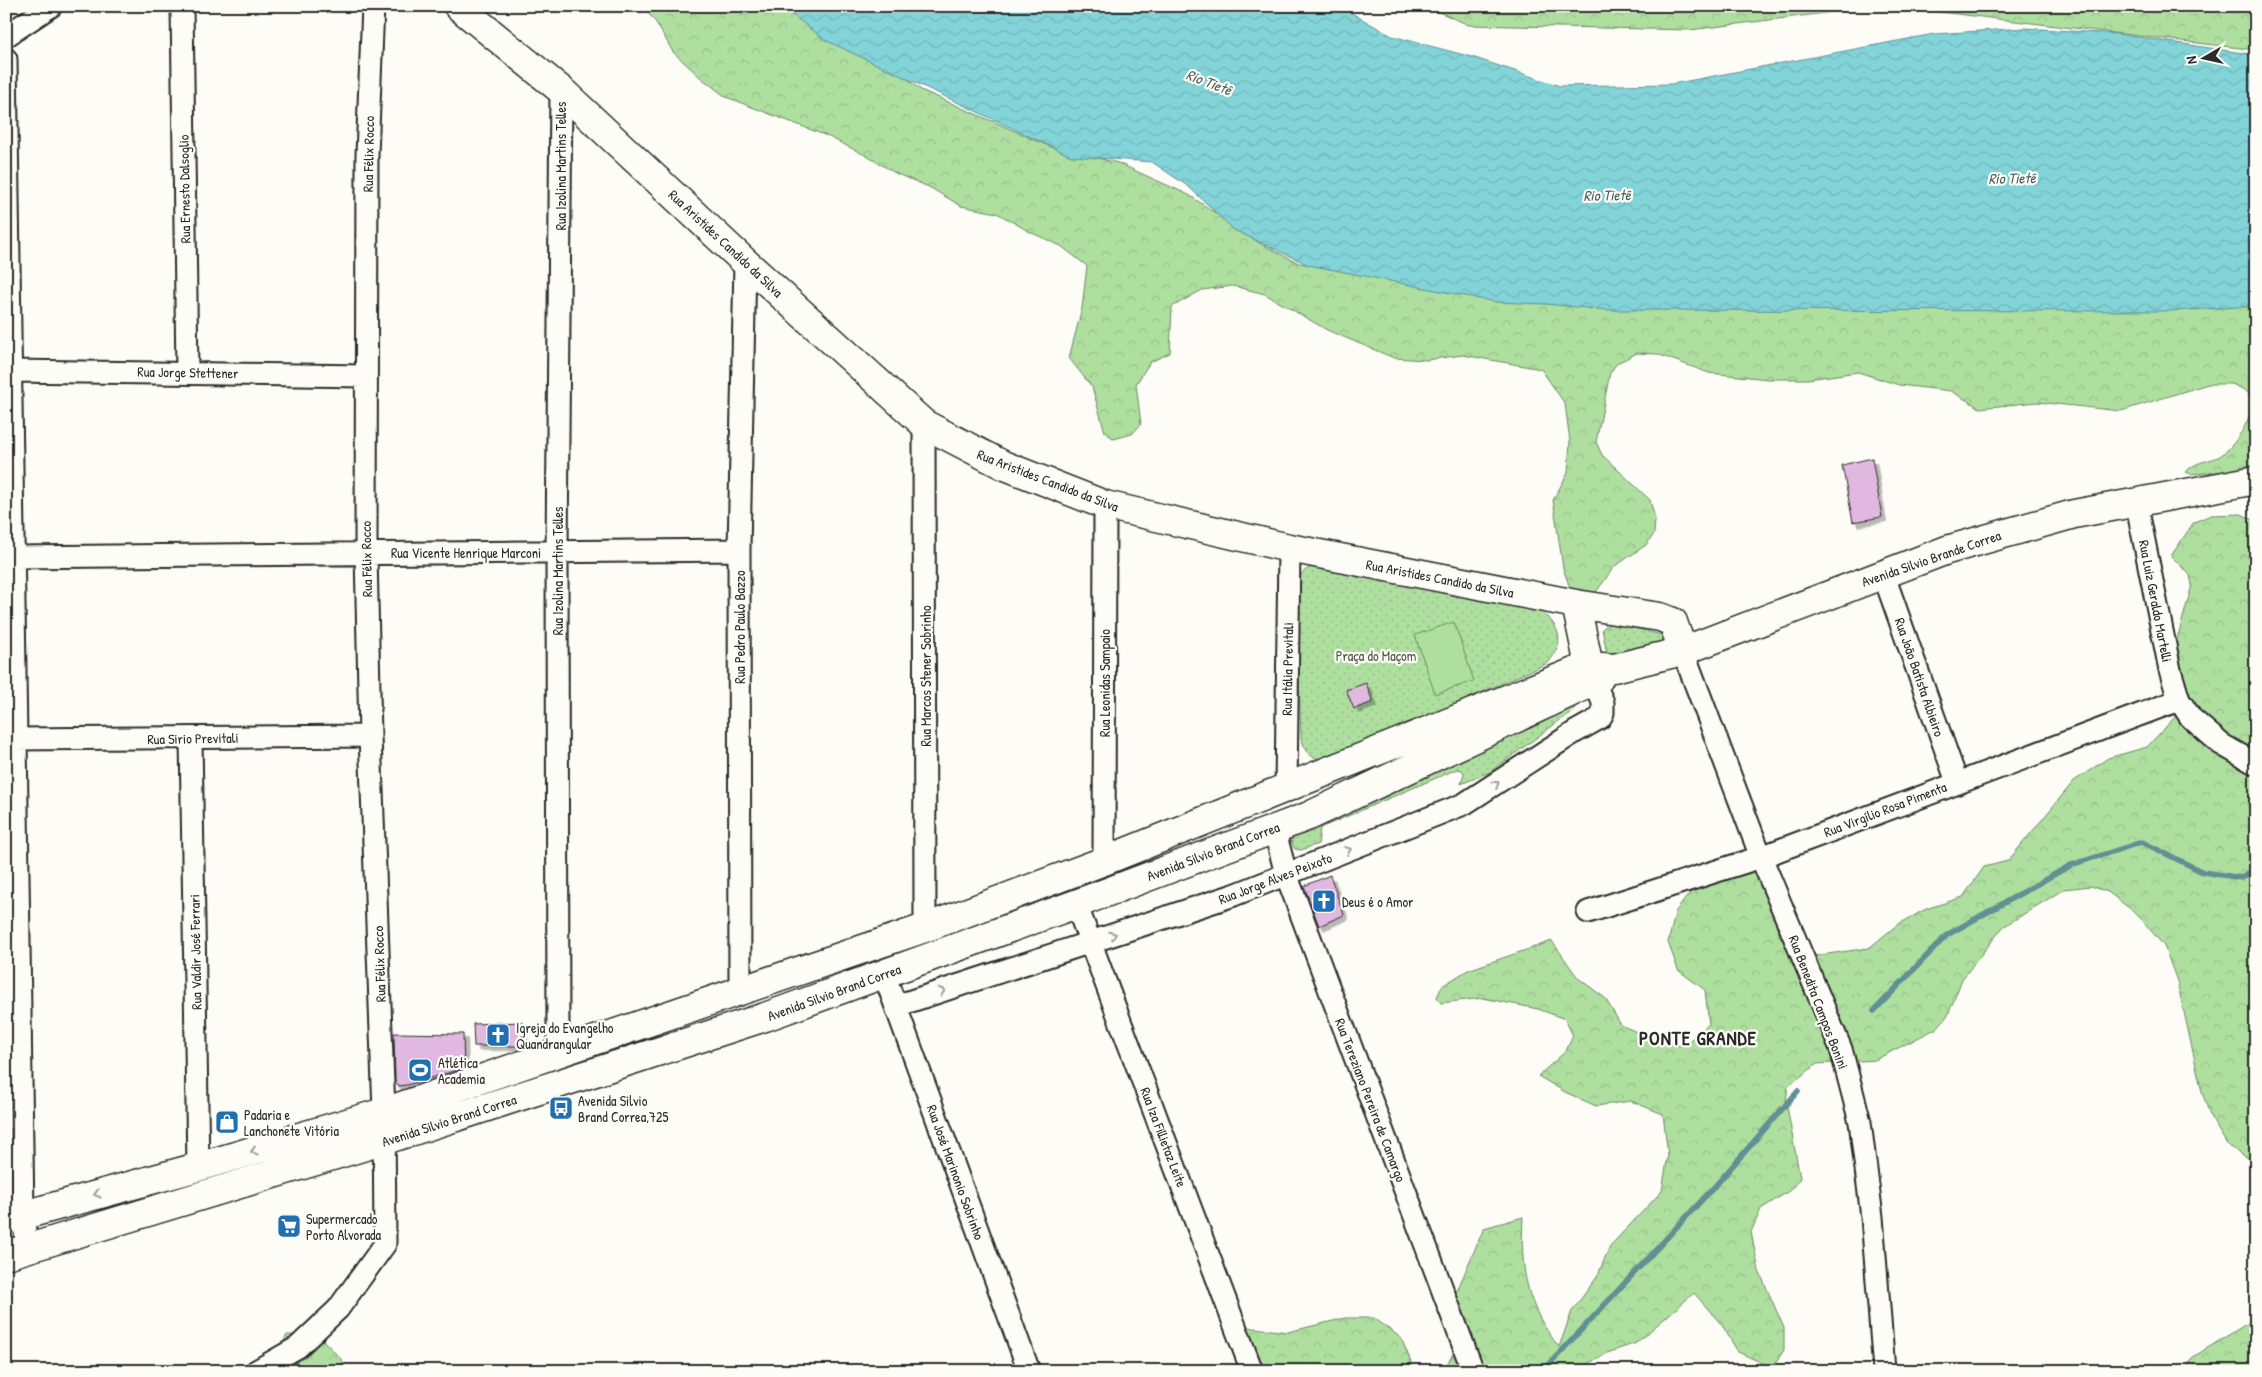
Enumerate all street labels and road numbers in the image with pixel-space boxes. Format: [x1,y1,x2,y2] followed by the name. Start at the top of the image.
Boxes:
[551,102,570,230] street label: Rua Izolina Martins Telles
[358,115,378,192] street label: Rua Félix Rocco
[174,134,195,244] street label: Rua Ernesto Dalsoglio
[665,185,788,301] street label: Rua Aristides Candido da Silva
[137,362,239,383] street label: Rua Jorge Stettener
[975,444,1122,516] street label: Rua Aristides Candido da Silva
[548,507,567,635] street label: Rua Izolina Martins Telles
[356,520,376,597] street label: Rua Félix Rocco
[1859,525,2004,591] street label: Avenida Silvio Brande Correa
[2135,538,2177,664] street label: Rua Luiz Geraldo Martelli
[391,543,541,563] street label: Rua Vicente Henrique Marconi
[1365,554,1516,602] street label: Rua Aristides Candido da Silva
[730,570,749,684] street label: Rua Pedro Paulo Bazzo
[916,605,935,747] street label: Rua Marcos Stener Sobrinho
[1891,615,1949,739] street label: Rua João Batista Albieiro
[1277,622,1297,716] street label: Rua Itália Previtali
[1095,629,1115,737] street label: Rua Leonidas Sampaio
[147,728,239,748] street label: Rua Sirio Previtali
[1821,777,1950,842] street label: Rua Virgílio Rosa Pimenta
[1144,817,1283,885] street label: Avenida Silvio Brand Correa
[1216,847,1335,909] street label: Rua Jorge Alves Peixoto
[184,894,206,1010] street label: Rua Valdir José Ferrari
[368,925,390,1002] street label: Rua Félix Rocco
[1784,932,1853,1072] street label: Rua Benedita Campos Bonini
[765,959,904,1025] street label: Avenida Silvio Brand Correa
[1330,1015,1411,1185] street label: Rua Tereziano Pereira de Camargo
[1136,1084,1192,1190] street label: Rua Iza Fillietaz Leite
[379,1089,519,1151] street label: Avenida Silvio Brand Correa
[923,1102,989,1243] street label: Rua José Marinonio Sobrinho

